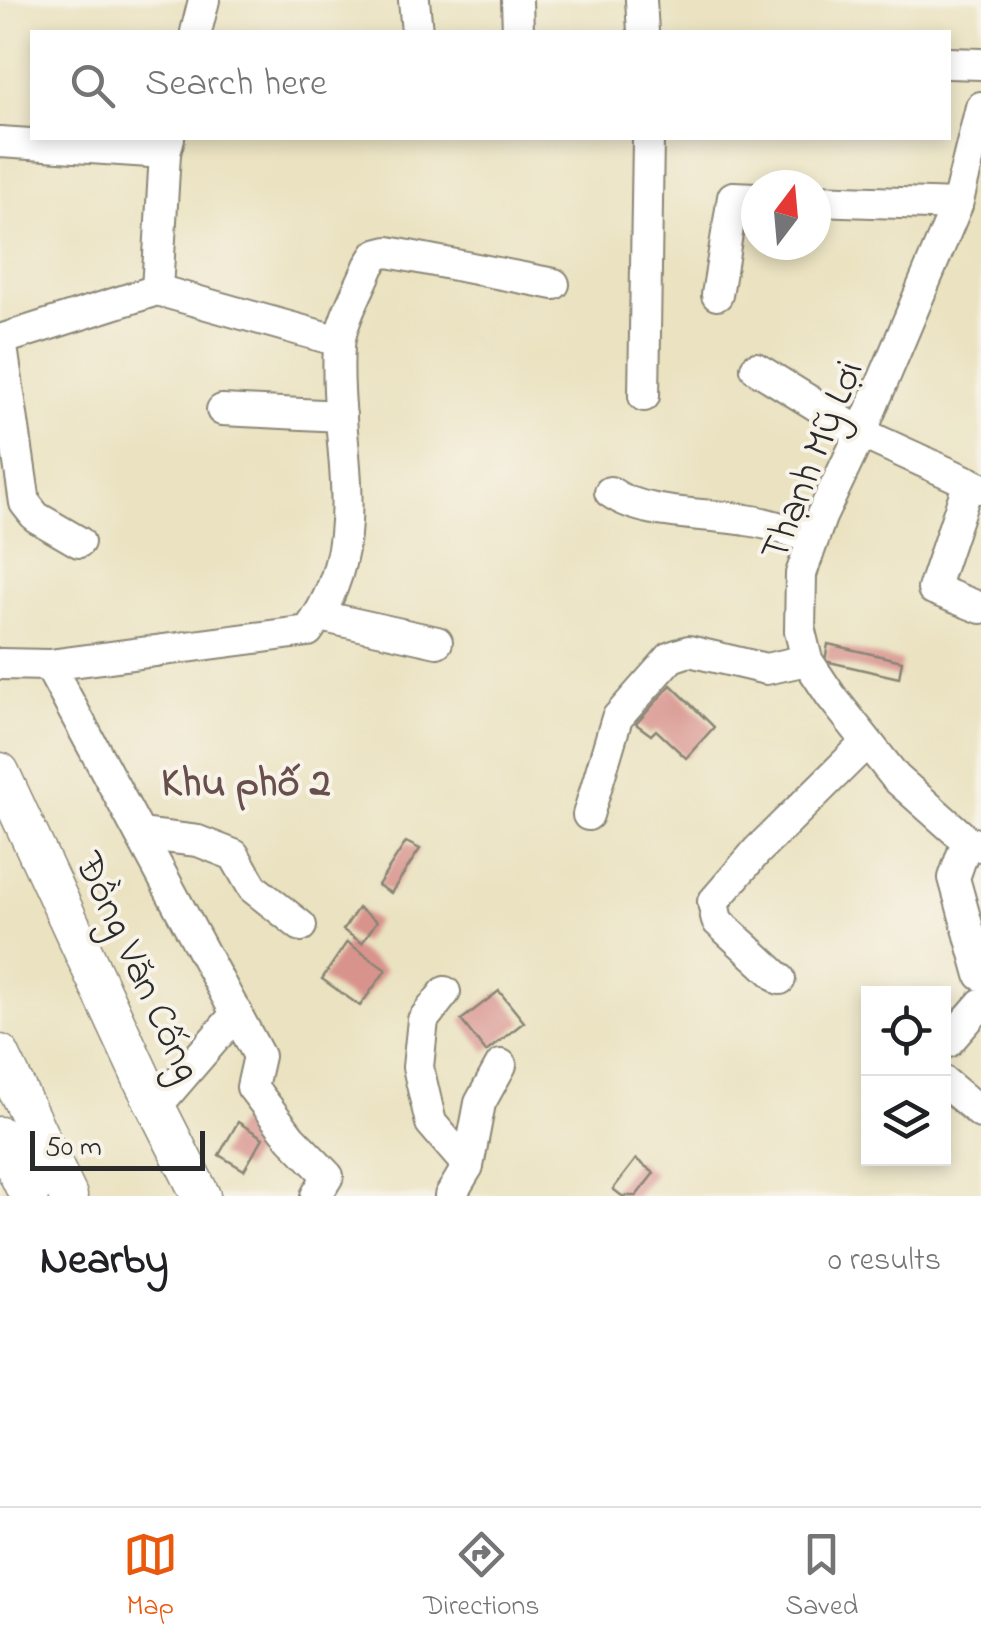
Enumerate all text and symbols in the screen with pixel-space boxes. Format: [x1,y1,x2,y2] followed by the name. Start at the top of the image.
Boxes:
[30,30,951,140] search box
[145,57,327,113] text: Search here
[65,58,120,113] icon: search
[741,170,831,260] north arrow
[747,353,881,571] street label: Thạnh Mỹ Lợi
[161,754,331,815] district label: Khu phố 2
[57,843,215,1092] street label: Đồng Văn Cống
[861,986,951,1166] map controls
[861,986,951,1076] button: locate
[861,1076,951,1166] button: layers
[30,1126,205,1170] scale bar
[45,1128,102,1169] text: 50 m
[40,1231,168,1292] text: Nearby
[828,1238,941,1285] text: 0 results
[123,1527,178,1628] tab: Map
[423,1527,540,1628] tab: Directions
[785,1527,858,1628] tab: Saved

